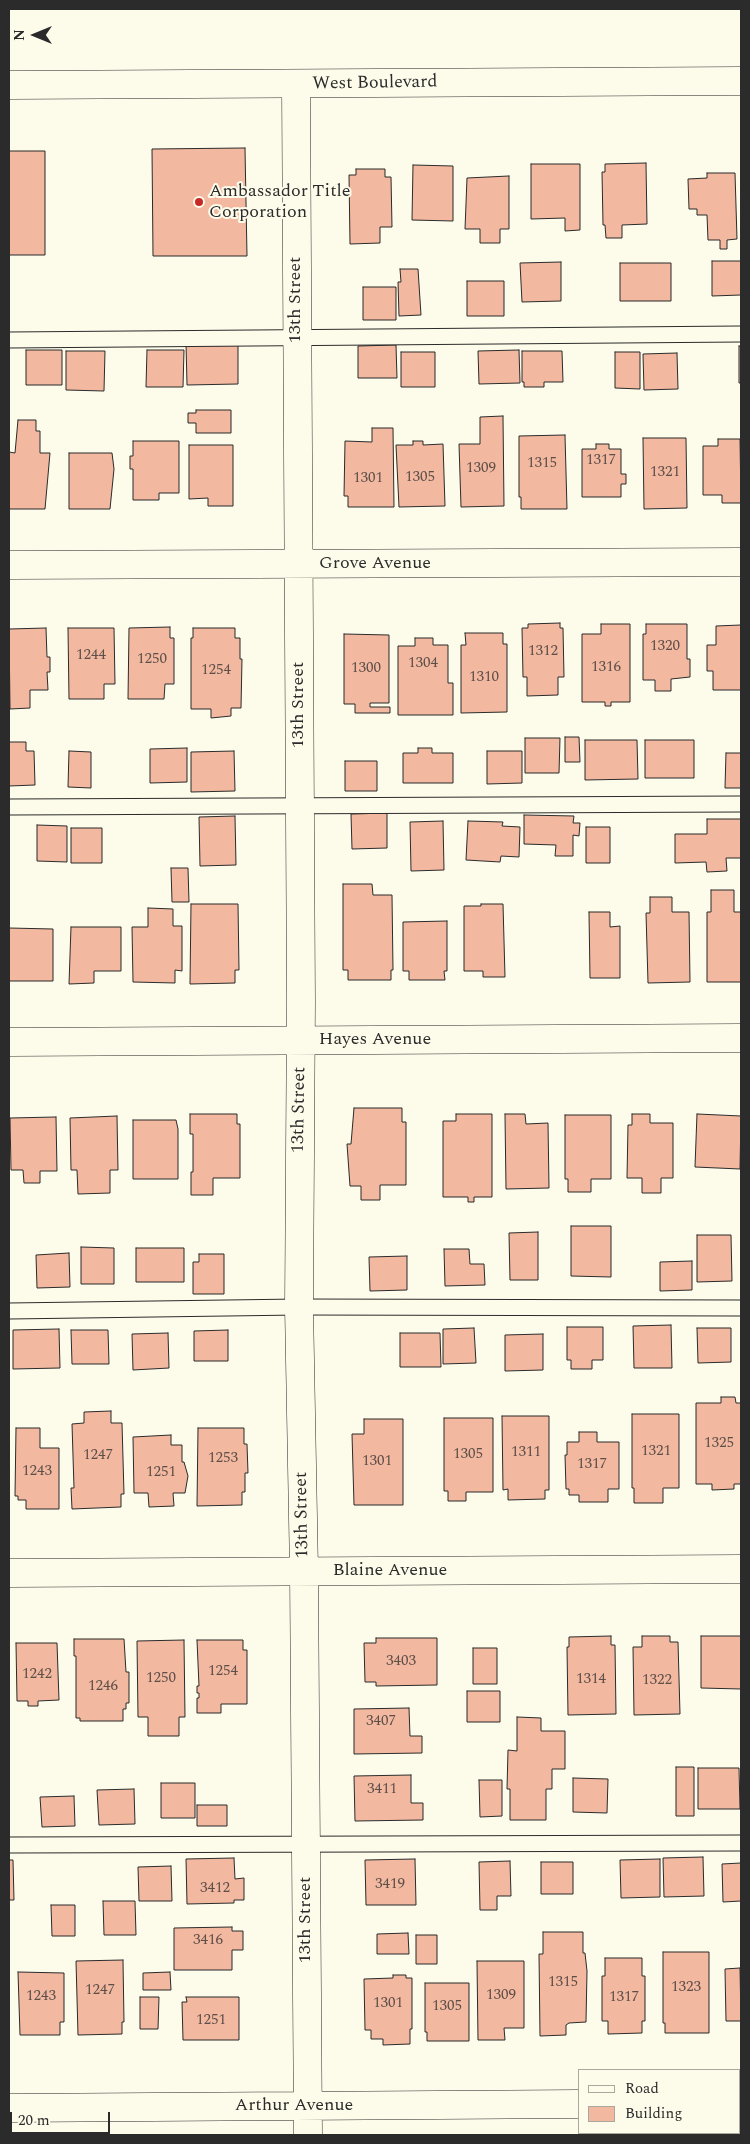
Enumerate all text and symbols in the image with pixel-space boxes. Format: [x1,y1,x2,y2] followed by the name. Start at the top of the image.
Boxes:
[10,10,60,60] north arrow
[9,29,30,41] text: N
[312,72,438,96] street label: West Boulevard
[209,181,351,223] place label: Ambassador Title Corporation
[193,196,205,208] marker: Ambassador Title Corporation
[285,257,307,343] street label: 13th Street
[586,452,616,470] house number: 1317
[527,455,557,473] house number: 1315
[466,460,496,478] house number: 1309
[650,464,680,482] house number: 1321
[405,469,435,487] house number: 1305
[353,470,383,488] house number: 1301
[319,553,431,575] street label: Grove Avenue
[650,638,680,656] house number: 1320
[528,643,558,661] house number: 1312
[76,647,106,665] house number: 1244
[137,651,167,669] house number: 1250
[408,655,438,673] house number: 1304
[591,659,621,677] house number: 1316
[351,660,381,678] house number: 1300
[201,662,231,680] house number: 1254
[288,662,310,748] street label: 13th Street
[469,669,499,687] house number: 1310
[319,1029,431,1051] street label: Hayes Avenue
[288,1067,312,1153] street label: 13th Street
[704,1435,734,1453] house number: 1325
[641,1443,671,1461] house number: 1321
[511,1444,541,1462] house number: 1311
[453,1446,483,1464] house number: 1305
[83,1447,113,1465] house number: 1247
[208,1450,238,1468] house number: 1253
[362,1453,392,1471] house number: 1301
[577,1456,607,1474] house number: 1317
[22,1463,52,1481] house number: 1243
[146,1464,176,1482] house number: 1251
[291,1472,315,1558] street label: 13th Street
[333,1560,447,1582] street label: Blaine Avenue
[386,1653,416,1671] house number: 3403
[208,1663,238,1681] house number: 1254
[22,1666,52,1684] house number: 1242
[146,1670,176,1688] house number: 1250
[576,1671,606,1689] house number: 1314
[642,1672,672,1690] house number: 1322
[88,1678,118,1696] house number: 1246
[366,1713,396,1731] house number: 3407
[367,1781,397,1799] house number: 3411
[375,1876,405,1894] house number: 3419
[295,1877,317,1963] street label: 13th Street
[200,1880,230,1898] house number: 3412
[193,1932,223,1950] house number: 3416
[548,1974,578,1992] house number: 1315
[671,1979,701,1997] house number: 1323
[85,1982,115,2000] house number: 1247
[486,1987,516,2005] house number: 1309
[26,1988,56,2006] house number: 1243
[609,1989,639,2007] house number: 1317
[373,1995,403,2013] house number: 1301
[432,1998,462,2016] house number: 1305
[196,2012,226,2030] house number: 1251
[578,2069,740,2134] legend
[625,2077,659,2100] text: Road
[235,2095,353,2117] street label: Arthur Avenue
[12,2102,112,2134] scale bar
[625,2102,682,2125] text: Building
[18,2109,50,2132] text: 20 m

